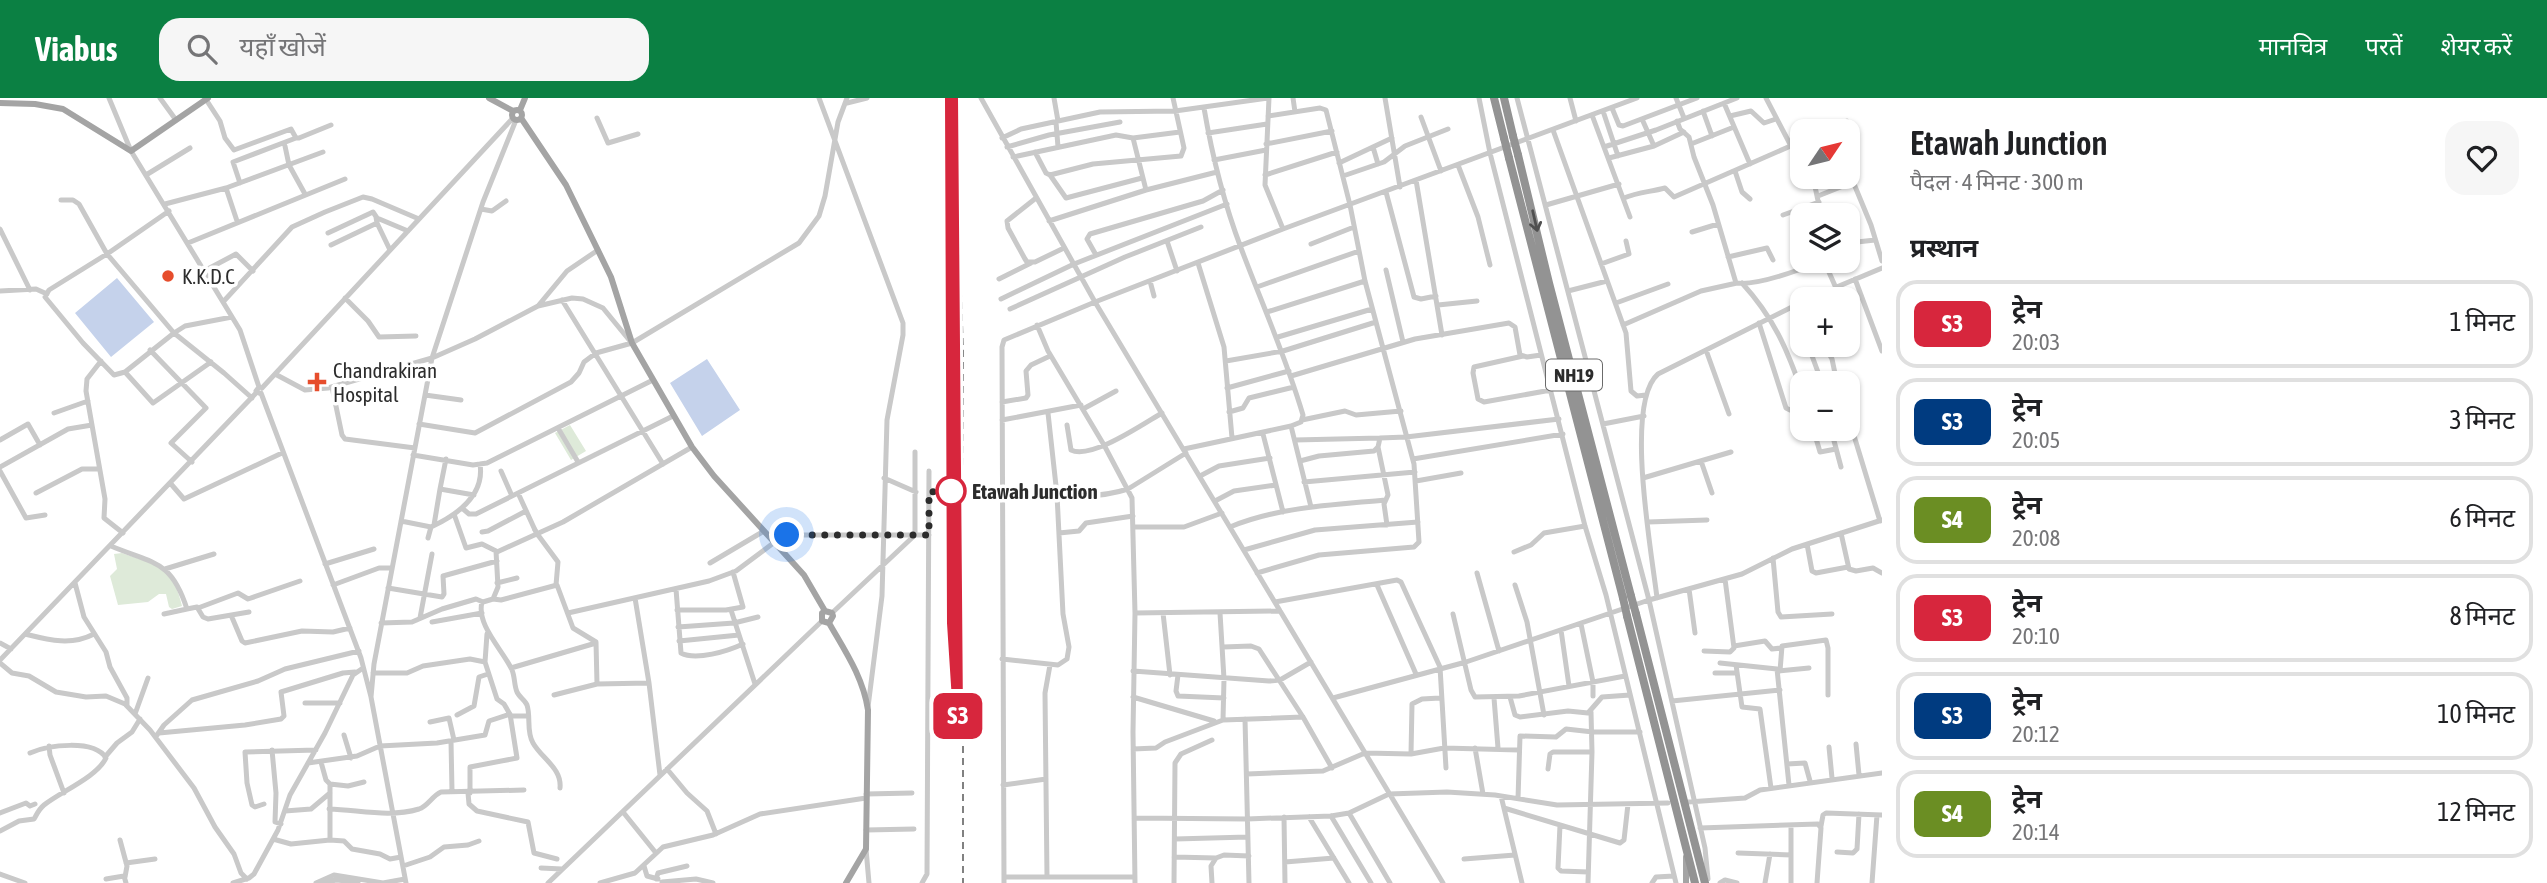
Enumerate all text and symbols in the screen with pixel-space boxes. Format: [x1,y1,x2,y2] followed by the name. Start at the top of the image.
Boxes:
[159,18,649,81] search box
[35,30,117,68] text: Viabus
[183,30,221,68] icon: search
[239,32,326,62] text: यहाँ खोजें
[2259,33,2327,60] text: मानचित्र
[2365,33,2402,60] text: परतें
[2440,33,2512,60] text: शेयर करें
[1790,119,1860,189] north arrow
[1790,119,1860,441] map controls
[2445,121,2519,195] button: heart
[1910,124,2107,162] text: Etawah Junction
[1910,169,2084,195] text: पैदल · 4 मिनट · 300 m
[1790,203,1860,273] button: layers
[1528,209,1542,232] one-way arrow
[1910,233,1978,263] text: प्रस्थान
[182,264,235,288] place label: K.K.D.C
[160,268,176,284] marker: K.K.D.C
[1790,287,1860,357] button: +
[2012,294,2042,324] text: ट्रेन
[2449,307,2515,337] text: 1 मिनट
[1942,310,1963,337] text: S3
[2012,329,2060,355] text: 20:03
[333,358,437,406] place label: Chandrakiran Hospital
[1546,360,1602,390] road number: NH19
[1790,371,1860,441] button: −
[307,372,327,392] marker: Chandrakiran Hospital
[2012,392,2042,422] text: ट्रेन
[2449,405,2515,435] text: 3 मिनट
[1942,408,1963,435] text: S3
[2012,427,2060,453] text: 20:05
[936,476,966,506] marker: Etawah Junction
[972,479,1098,503] place label: Etawah Junction
[2012,490,2042,520] text: ट्रेन
[2449,503,2515,533] text: 6 मिनट
[1942,506,1963,533] text: S4
[769,517,804,552] your location
[2012,525,2060,551] text: 20:08
[2012,588,2042,618] text: ट्रेन
[2449,601,2515,631] text: 8 मिनट
[1942,604,1963,631] text: S3
[2012,623,2060,649] text: 20:10
[2012,686,2042,716] text: ट्रेन
[926,693,990,739] line badge: S3
[2437,699,2515,729] text: 10 मिनट
[947,702,969,729] text: S3
[1942,702,1963,729] text: S3
[2012,721,2060,747] text: 20:12
[2012,784,2042,814] text: ट्रेन
[2437,797,2515,827] text: 12 मिनट
[1942,800,1963,827] text: S4
[2012,819,2060,845] text: 20:14

